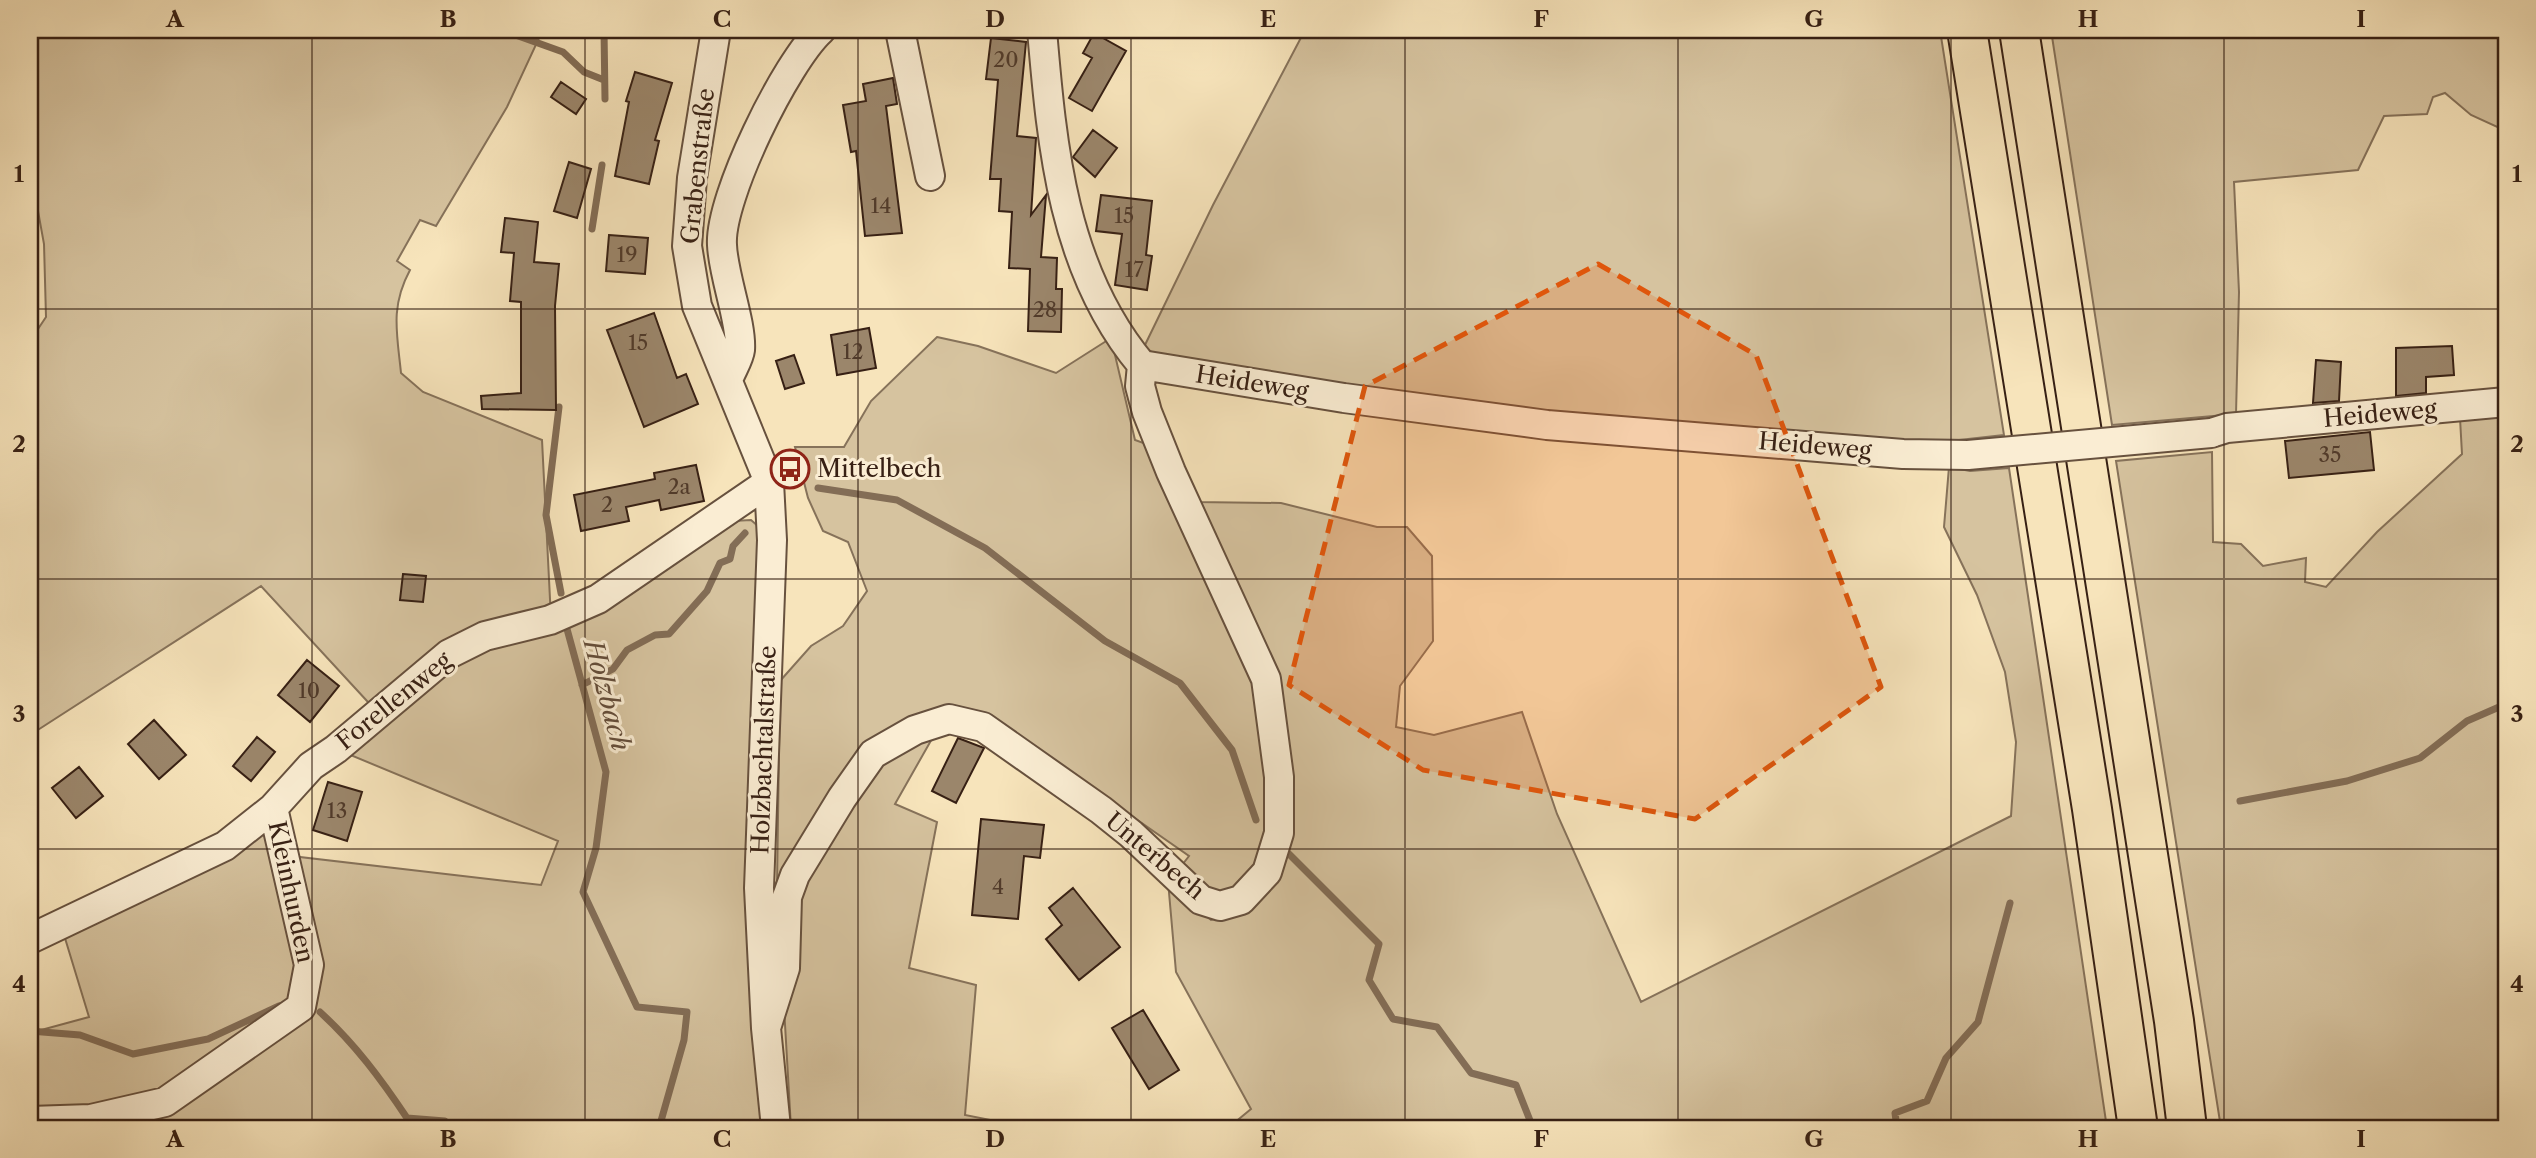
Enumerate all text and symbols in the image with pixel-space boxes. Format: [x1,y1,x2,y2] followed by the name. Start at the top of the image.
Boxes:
[165,5,185,33] text: A
[439,5,457,33] text: B
[713,5,731,33] text: C
[985,5,1005,33] text: D
[1260,5,1276,33] text: E
[1533,5,1549,33] text: F
[1804,5,1824,33] text: G
[2078,5,2099,33] text: H
[2356,5,2366,33] text: I
[993,47,1019,72] house number: 20
[675,87,720,245] street label: Grabenstraße
[14,160,25,188] text: 1
[2512,160,2523,188] text: 1
[871,193,891,218] house number: 14
[1114,203,1134,228] house number: 15
[616,242,638,267] house number: 19
[1124,257,1144,282] house number: 17
[1033,297,1057,322] house number: 28
[628,330,648,355] house number: 15
[843,339,863,364] house number: 12
[1194,359,1311,406] street label: Heideweg
[2322,394,2438,433] street label: Heideweg
[1757,426,1873,465] street label: Heideweg
[12,430,26,458] text: 2
[2510,430,2524,458] text: 2
[2319,442,2341,467] house number: 35
[769,448,811,490] bus stop icon: Mittelbech
[817,454,942,483] place label: Mittelbech
[667,474,691,499] house number: 2a
[601,492,613,517] house number: 2
[576,634,637,754] water label: Holzbach
[330,645,457,756] street label: Forellenweg
[745,645,782,855] street label: Holzbachtalstraße
[298,678,320,703] house number: 10
[13,700,26,728] text: 3
[2511,700,2524,728] text: 3
[327,798,347,823] house number: 13
[1100,806,1211,905] street label: Unterbech
[262,818,321,965] street label: Kleinhurden
[992,874,1004,899] house number: 4
[12,970,26,998] text: 4
[2510,970,2524,998] text: 4
[165,1125,185,1153] text: A
[439,1125,457,1153] text: B
[713,1125,731,1153] text: C
[985,1125,1005,1153] text: D
[1260,1125,1276,1153] text: E
[1533,1125,1549,1153] text: F
[1804,1125,1824,1153] text: G
[2078,1125,2099,1153] text: H
[2356,1125,2366,1153] text: I

